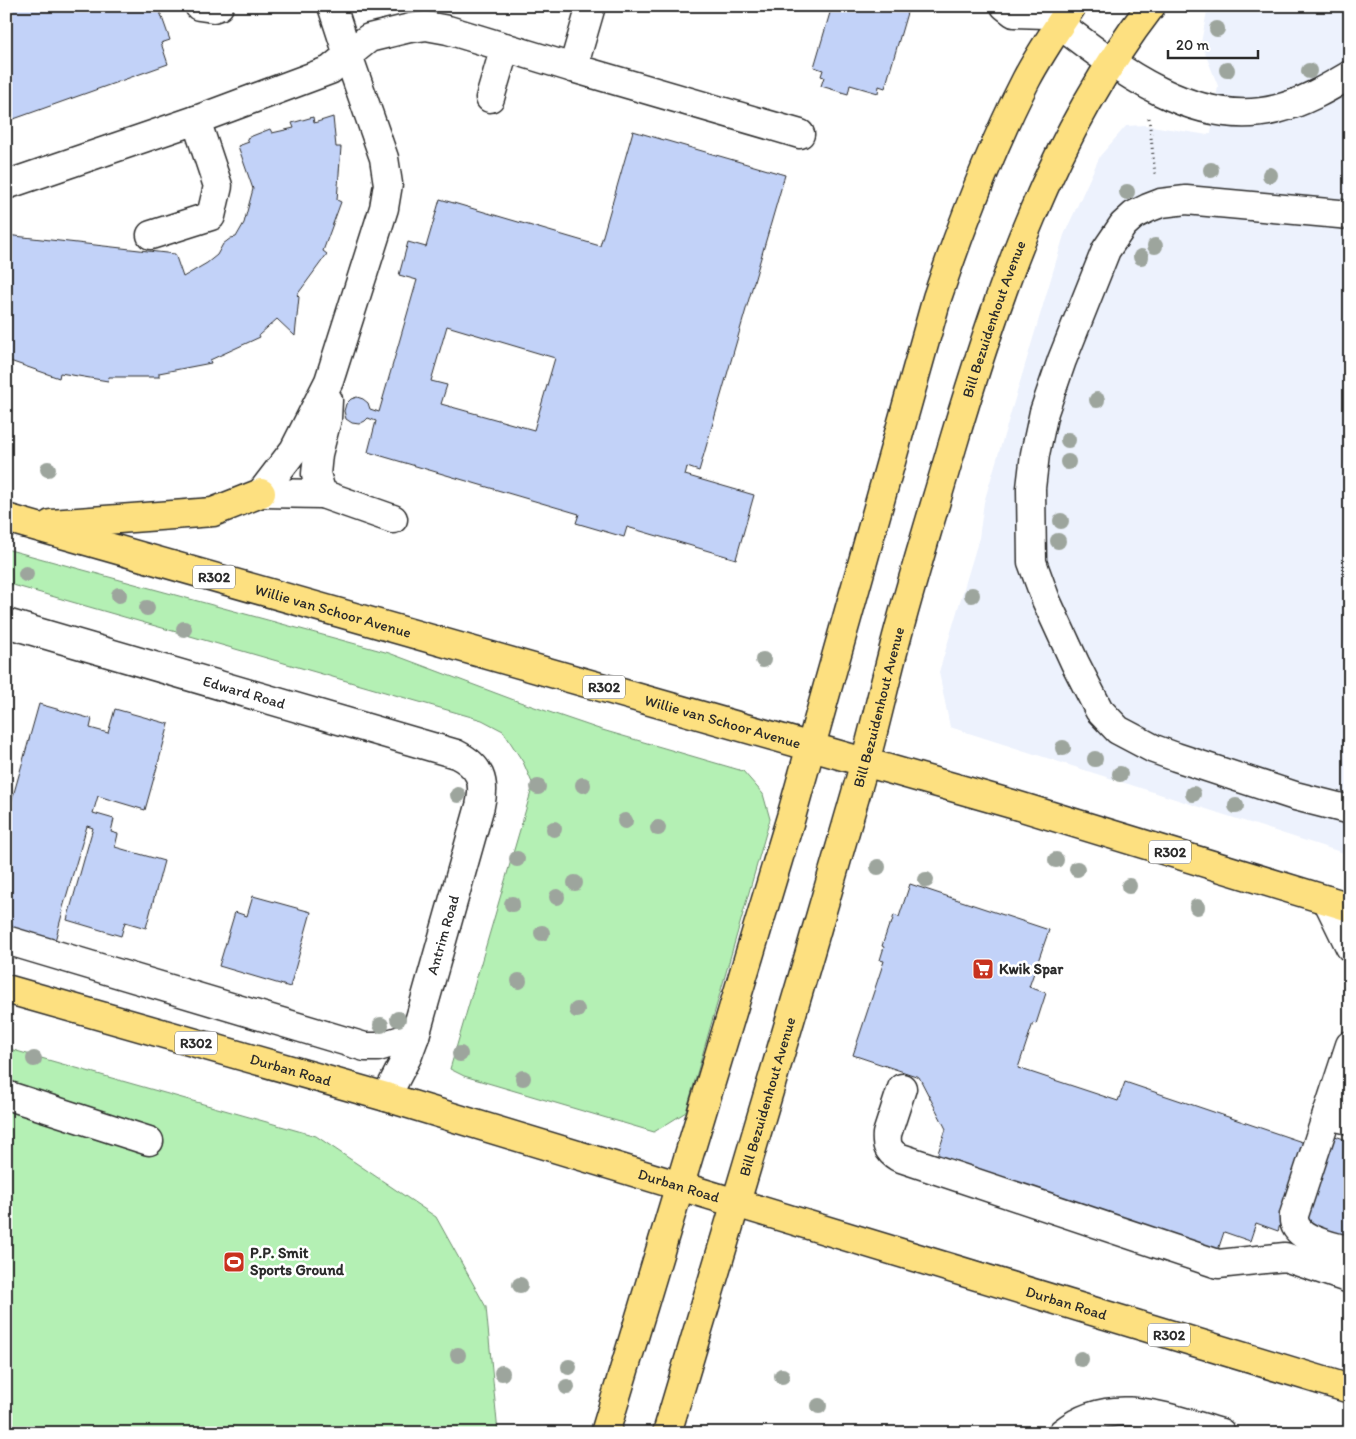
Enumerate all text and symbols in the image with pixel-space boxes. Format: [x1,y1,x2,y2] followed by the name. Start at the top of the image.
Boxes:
[1168,28,1258,60] scale bar
[1176,36,1210,54] text: 20 m
[958,238,1030,400] street label: Bill Bezuidenhout Avenue
[193,566,235,588] road number: R302
[253,580,413,642] street label: Willie van Schoor Avenue
[849,625,908,790] street label: Bill Bezuidenhout Avenue
[201,672,287,713] street label: Edward Road
[583,676,625,699] road number: R302
[642,691,803,753] street label: Willie van Schoor Avenue
[1149,840,1191,864] road number: R302
[423,893,463,977] street label: Antrim Road
[971,957,995,981] supermarket icon: Kwik Spar
[999,960,1064,979] place label: Kwik Spar
[735,1015,799,1178] street label: Bill Bezuidenhout Avenue
[175,1032,217,1054] road number: R302
[248,1050,334,1090] street label: Durban Road
[636,1165,722,1207] street label: Durban Road
[250,1244,345,1280] place label: P.P. Smit Sports Ground
[222,1250,246,1274] sports icon: P.P. Smit Sports Ground
[1024,1282,1110,1324] street label: Durban Road
[1148,1324,1190,1346] road number: R302

